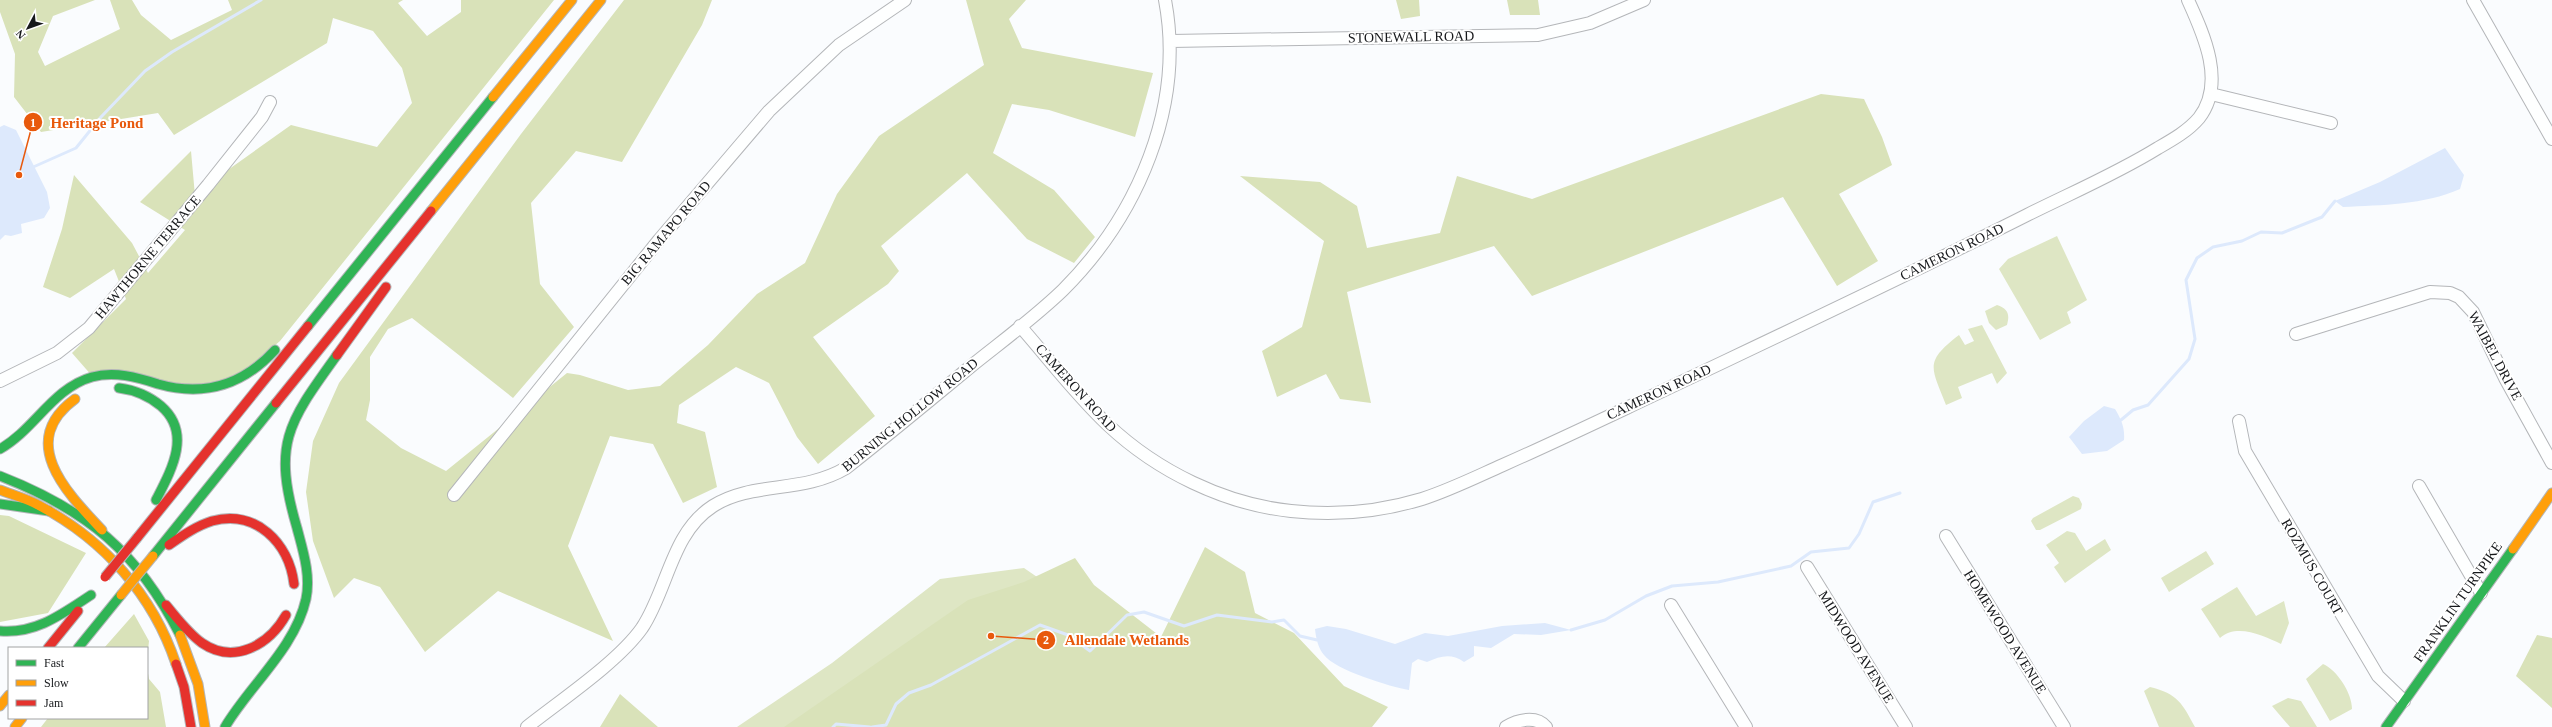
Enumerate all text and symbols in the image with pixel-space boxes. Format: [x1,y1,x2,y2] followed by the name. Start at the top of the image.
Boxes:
[8,8,48,48] north arrow
[13,28,28,41] text: N
[1348,28,1474,46] street label: STONEWALL ROAD
[23,109,152,136] callout: Heritage Pond
[51,115,144,131] text: Heritage Pond
[30,116,36,130] text: 1
[618,178,714,288] street label: BIG RAMAPO ROAD
[92,192,204,322] street label: HAWTHORNE TERRACE
[1898,220,2006,284] street label: CAMERON ROAD
[2465,309,2525,403] street label: WAIBEL DRIVE
[1033,341,1119,435] street label: CAMERON ROAD
[839,355,981,475] street label: BURNING HOLLOW ROAD
[1605,361,1713,423] street label: CAMERON ROAD
[2278,516,2346,618] street label: ROZMUS COURT
[2411,539,2505,665] street label: FRANKLIN TURNPIKE
[1961,567,2049,697] street label: HOMEWOOD AVENUE
[1815,588,1897,706] street label: MIDWOOD AVENUE
[1036,626,1197,653] callout: Allendale Wetlands
[1065,632,1189,648] text: Allendale Wetlands
[1043,633,1049,647] text: 2
[8,647,148,719] legend
[44,656,65,670] text: Fast
[44,676,69,690] text: Slow
[44,696,64,710] text: Jam

